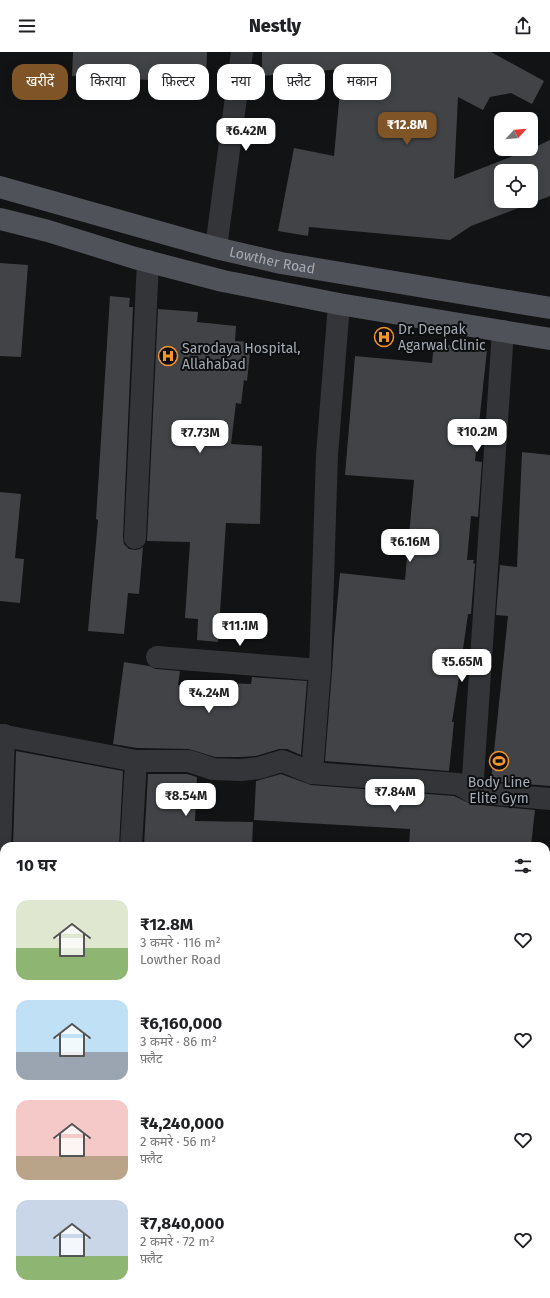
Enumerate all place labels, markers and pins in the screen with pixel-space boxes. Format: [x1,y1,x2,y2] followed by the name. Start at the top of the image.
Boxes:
[374,112,440,146] pin: ₹12.8M
[213,118,279,152] pin: ₹6.42M
[398,321,486,354] place label: Dr. Deepak Agarwal Clinic
[373,326,395,348] hospital icon: Dr. Deepak Agarwal Clinic
[182,340,301,373] place label: Sarodaya Hospital, Allahabad
[157,345,179,367] hospital icon: Sarodaya Hospital, Allahabad
[444,419,510,453] pin: ₹10.2M
[167,420,233,454] pin: ₹7.73M
[377,529,443,563] pin: ₹6.16M
[207,613,273,647] pin: ₹11.1M
[429,649,495,683] pin: ₹5.65M
[176,680,242,714] pin: ₹4.24M
[488,750,510,772] sports icon: Body Line Elite Gym
[468,774,530,807] place label: Body Line Elite Gym
[362,779,428,813] pin: ₹7.84M
[153,783,219,817] pin: ₹8.54M

